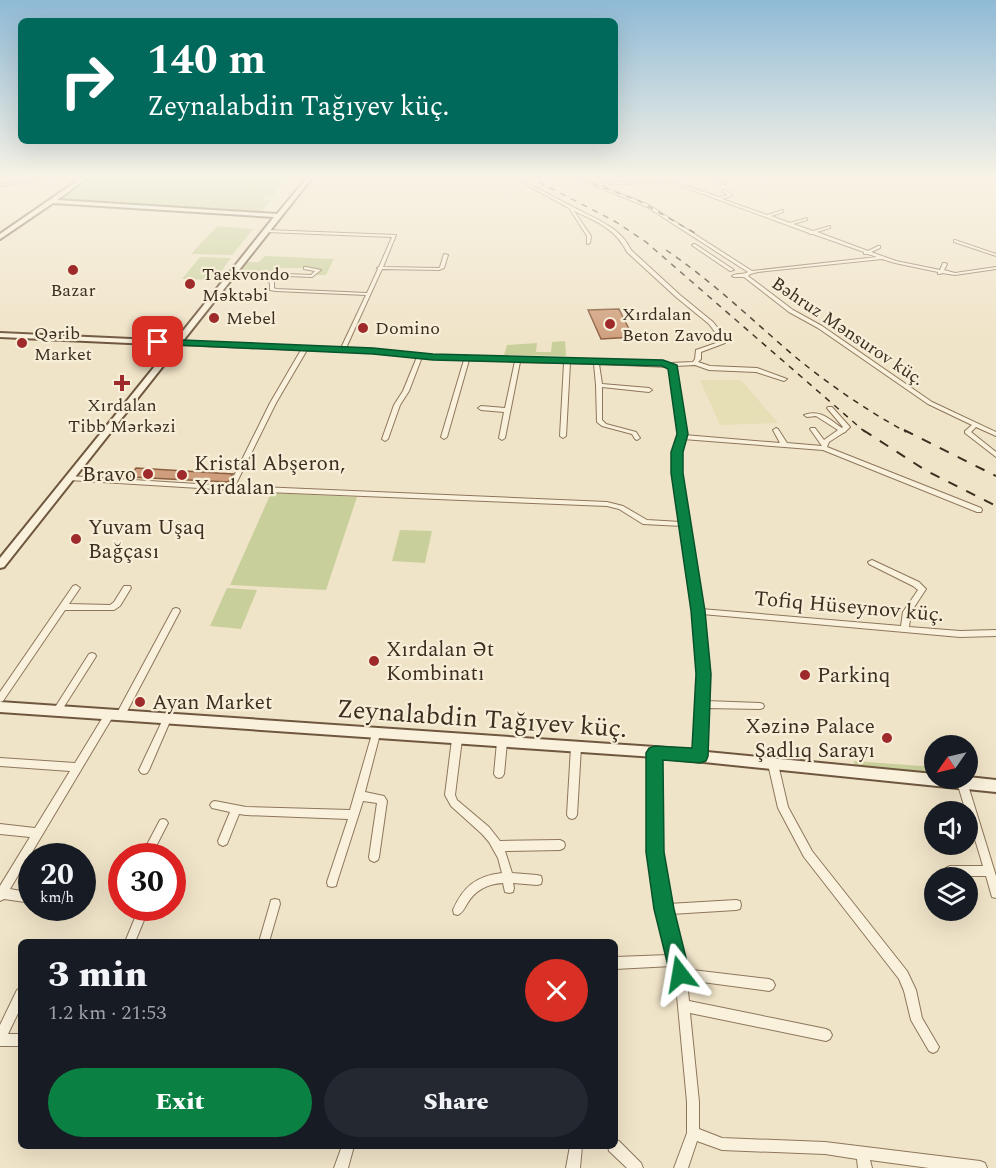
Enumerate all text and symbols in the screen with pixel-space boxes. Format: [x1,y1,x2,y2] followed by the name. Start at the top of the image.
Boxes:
[147,29,266,92] text: 140 m
[48,42,126,120] icon: right
[147,86,449,128] text: Zeynalabdin Tağıyev küç.
[202,261,290,309] place label: Taekvondo Məktəbi
[66,263,80,277] marker: Bazar
[766,270,929,393] street label: Bəhruz Mənsurov küç.
[50,277,96,304] place label: Bazar
[183,277,197,291] marker: Taekvondo Məktəbi
[622,301,733,349] place label: Xırdalan Beton Zavodu
[226,305,276,332] place label: Mebel
[207,311,221,325] marker: Mebel
[375,315,440,342] place label: Domino
[132,316,183,367] pin
[603,317,617,331] marker: Xırdalan Beton Zavodu
[34,320,92,368] place label: Qərib Market
[356,321,370,335] marker: Domino
[141,325,174,358] icon: arrive
[15,336,29,350] marker: Qərib Market
[113,374,131,392] marker: Xırdalan Tibb Mərkəzi
[68,392,176,440] place label: Xırdalan Tibb Mərkəzi
[194,448,345,504] place label: Kristal Abşeron, Xırdalan
[82,459,136,491] place label: Bravo
[141,467,155,481] marker: Bravo
[175,468,189,482] marker: Kristal Abşeron, Xırdalan
[88,512,205,568] place label: Yuvam Uşaq Bağçası
[69,532,83,546] marker: Yuvam Uşaq Bağçası
[753,583,945,631] street label: Tofiq Hüseynov küç.
[386,634,494,690] place label: Xırdalan Ət Kombinatı
[367,654,381,668] marker: Xırdalan Ət Kombinatı
[817,660,890,692] place label: Parkinq
[798,668,812,682] marker: Parkinq
[152,687,272,719] place label: Ayan Market
[335,689,629,749] street label: Zeynalabdin Tağıyev küç.
[133,695,147,709] marker: Ayan Market
[745,711,875,767] place label: Xәzinә Palace Şadlıq Sarayı
[880,731,894,745] marker: Xәzinә Palace Şadlıq Sarayı
[924,735,978,789] north arrow
[924,735,978,921] map controls
[924,801,978,855] button: sound
[108,843,186,921] speed limit sign: 30
[40,852,74,898] text: 20
[924,867,978,921] button: layers
[40,886,74,909] text: km/h
[648,942,712,1006] position arrow
[48,948,148,1003] text: 3 min
[525,959,588,1022] button: close
[48,998,166,1028] text: 1.2 km · 21:53
[48,1068,312,1137] button: Exit
[324,1068,588,1137] button: Share

